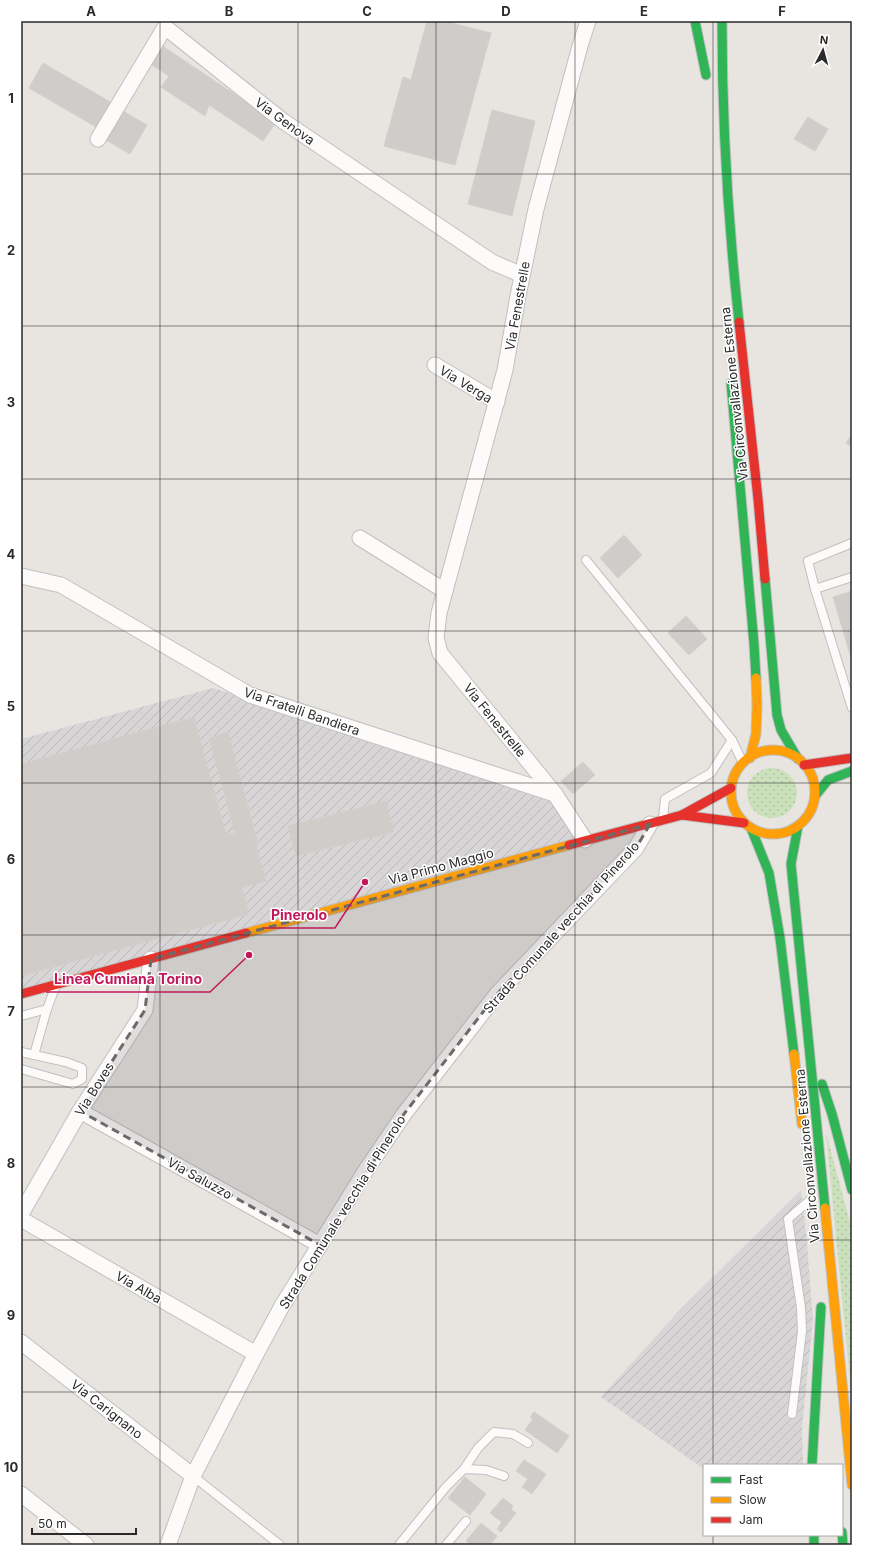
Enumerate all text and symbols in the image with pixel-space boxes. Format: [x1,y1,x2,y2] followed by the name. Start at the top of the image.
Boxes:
[86,3,96,19] text: A
[225,3,234,19] text: B
[362,3,372,19] text: C
[501,3,511,19] text: D
[640,3,648,19] text: E
[778,3,786,19] text: F
[803,30,843,70] north arrow
[819,33,829,47] text: N
[8,90,14,106] text: 1
[252,94,318,148] street label: Via Genova
[7,242,15,258] text: 2
[501,260,533,352] street label: Via Fenestrelle
[717,306,751,482] street label: Via Circonvallazione Esterna
[437,362,495,406] street label: Via Verga
[7,394,15,410] text: 3
[7,546,16,562] text: 4
[460,680,530,760] street label: Via Fenestrelle
[242,684,362,738] street label: Via Fratelli Bandiera
[7,698,15,714] text: 5
[480,838,643,1016] street label: Strada Comunale vecchia di Pinerolo
[387,844,496,888] street label: Via Primo Maggio
[7,851,15,867] text: 6
[263,902,335,928] callout: Pinerolo
[271,906,328,923] text: Pinerolo
[46,966,210,992] callout: Linea Cumiana Torino
[54,970,202,987] text: Linea Cumiana Torino
[7,1003,15,1019] text: 7
[71,1059,117,1119] street label: Via Boves
[791,1068,823,1244] street label: Via Circonvallazione Esterna
[275,1112,409,1312] street label: Strada Comunale vecchia di Pinerolo
[165,1154,235,1202] street label: Via Saluzzo
[7,1155,15,1171] text: 8
[113,1267,165,1307] street label: Via Alba
[7,1307,15,1323] text: 9
[68,1376,146,1442] street label: Via Carignano
[4,1459,18,1475] text: 10
[703,1464,843,1536] legend
[739,1472,763,1487] text: Fast
[739,1492,767,1507] text: Slow
[32,1510,136,1536] scale bar
[739,1512,763,1527] text: Jam
[38,1516,67,1531] text: 50 m

